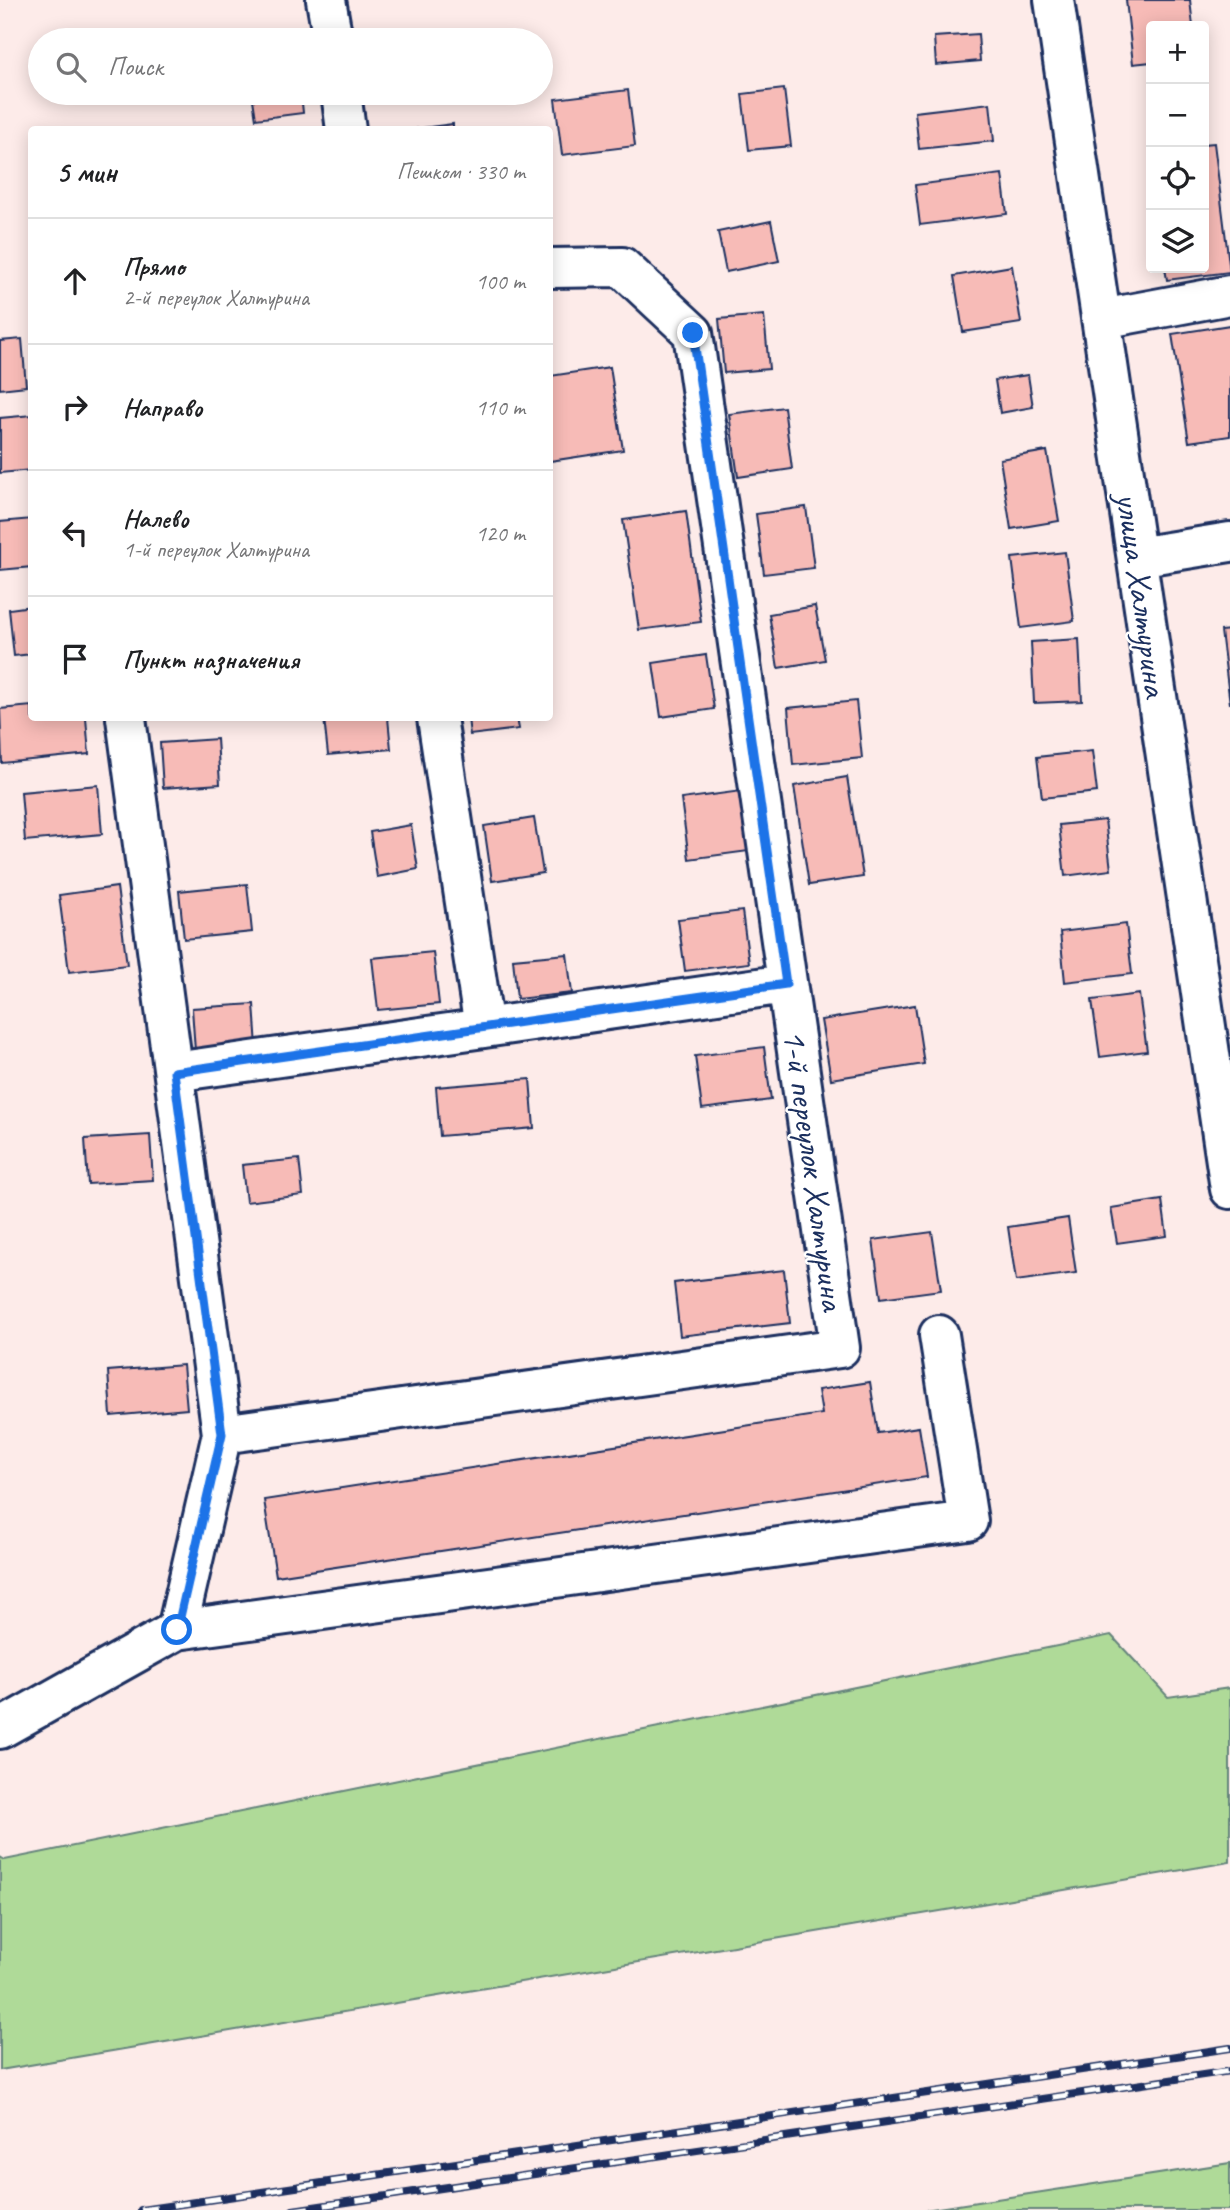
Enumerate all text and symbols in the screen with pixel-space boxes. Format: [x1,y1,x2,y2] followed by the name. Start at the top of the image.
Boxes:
[1146,21,1209,273] map controls
[1146,21,1209,84] button: +
[28,28,553,105] search box
[52,48,90,86] icon: search
[108,50,163,83] text: Поиск
[1146,84,1209,147] button: −
[1146,147,1209,210] button: locate
[56,153,117,191] text: 5 мин
[397,157,525,186] text: Пешком · 330 m
[1146,210,1209,273] button: layers
[123,250,185,283] text: Прямо
[56,262,94,300] icon: ahead
[476,267,525,296] text: 100 m
[123,283,309,312] text: 2-й переулок Халтурина
[677,317,708,348] route end
[56,388,94,426] icon: right
[123,391,202,424] text: Направо
[476,393,525,422] text: 110 m
[1105,488,1179,703] street label: улица Халтурина
[123,502,189,535] text: Налево
[56,514,94,552] icon: left
[476,519,525,548] text: 120 m
[123,535,309,564] text: 1-й переулок Халтурина
[56,640,94,678] icon: arrive
[123,643,299,676] text: Пункт назначения
[772,1027,856,1315] street label: 1-й переулок Халтурина
[161,1614,192,1645] route start

